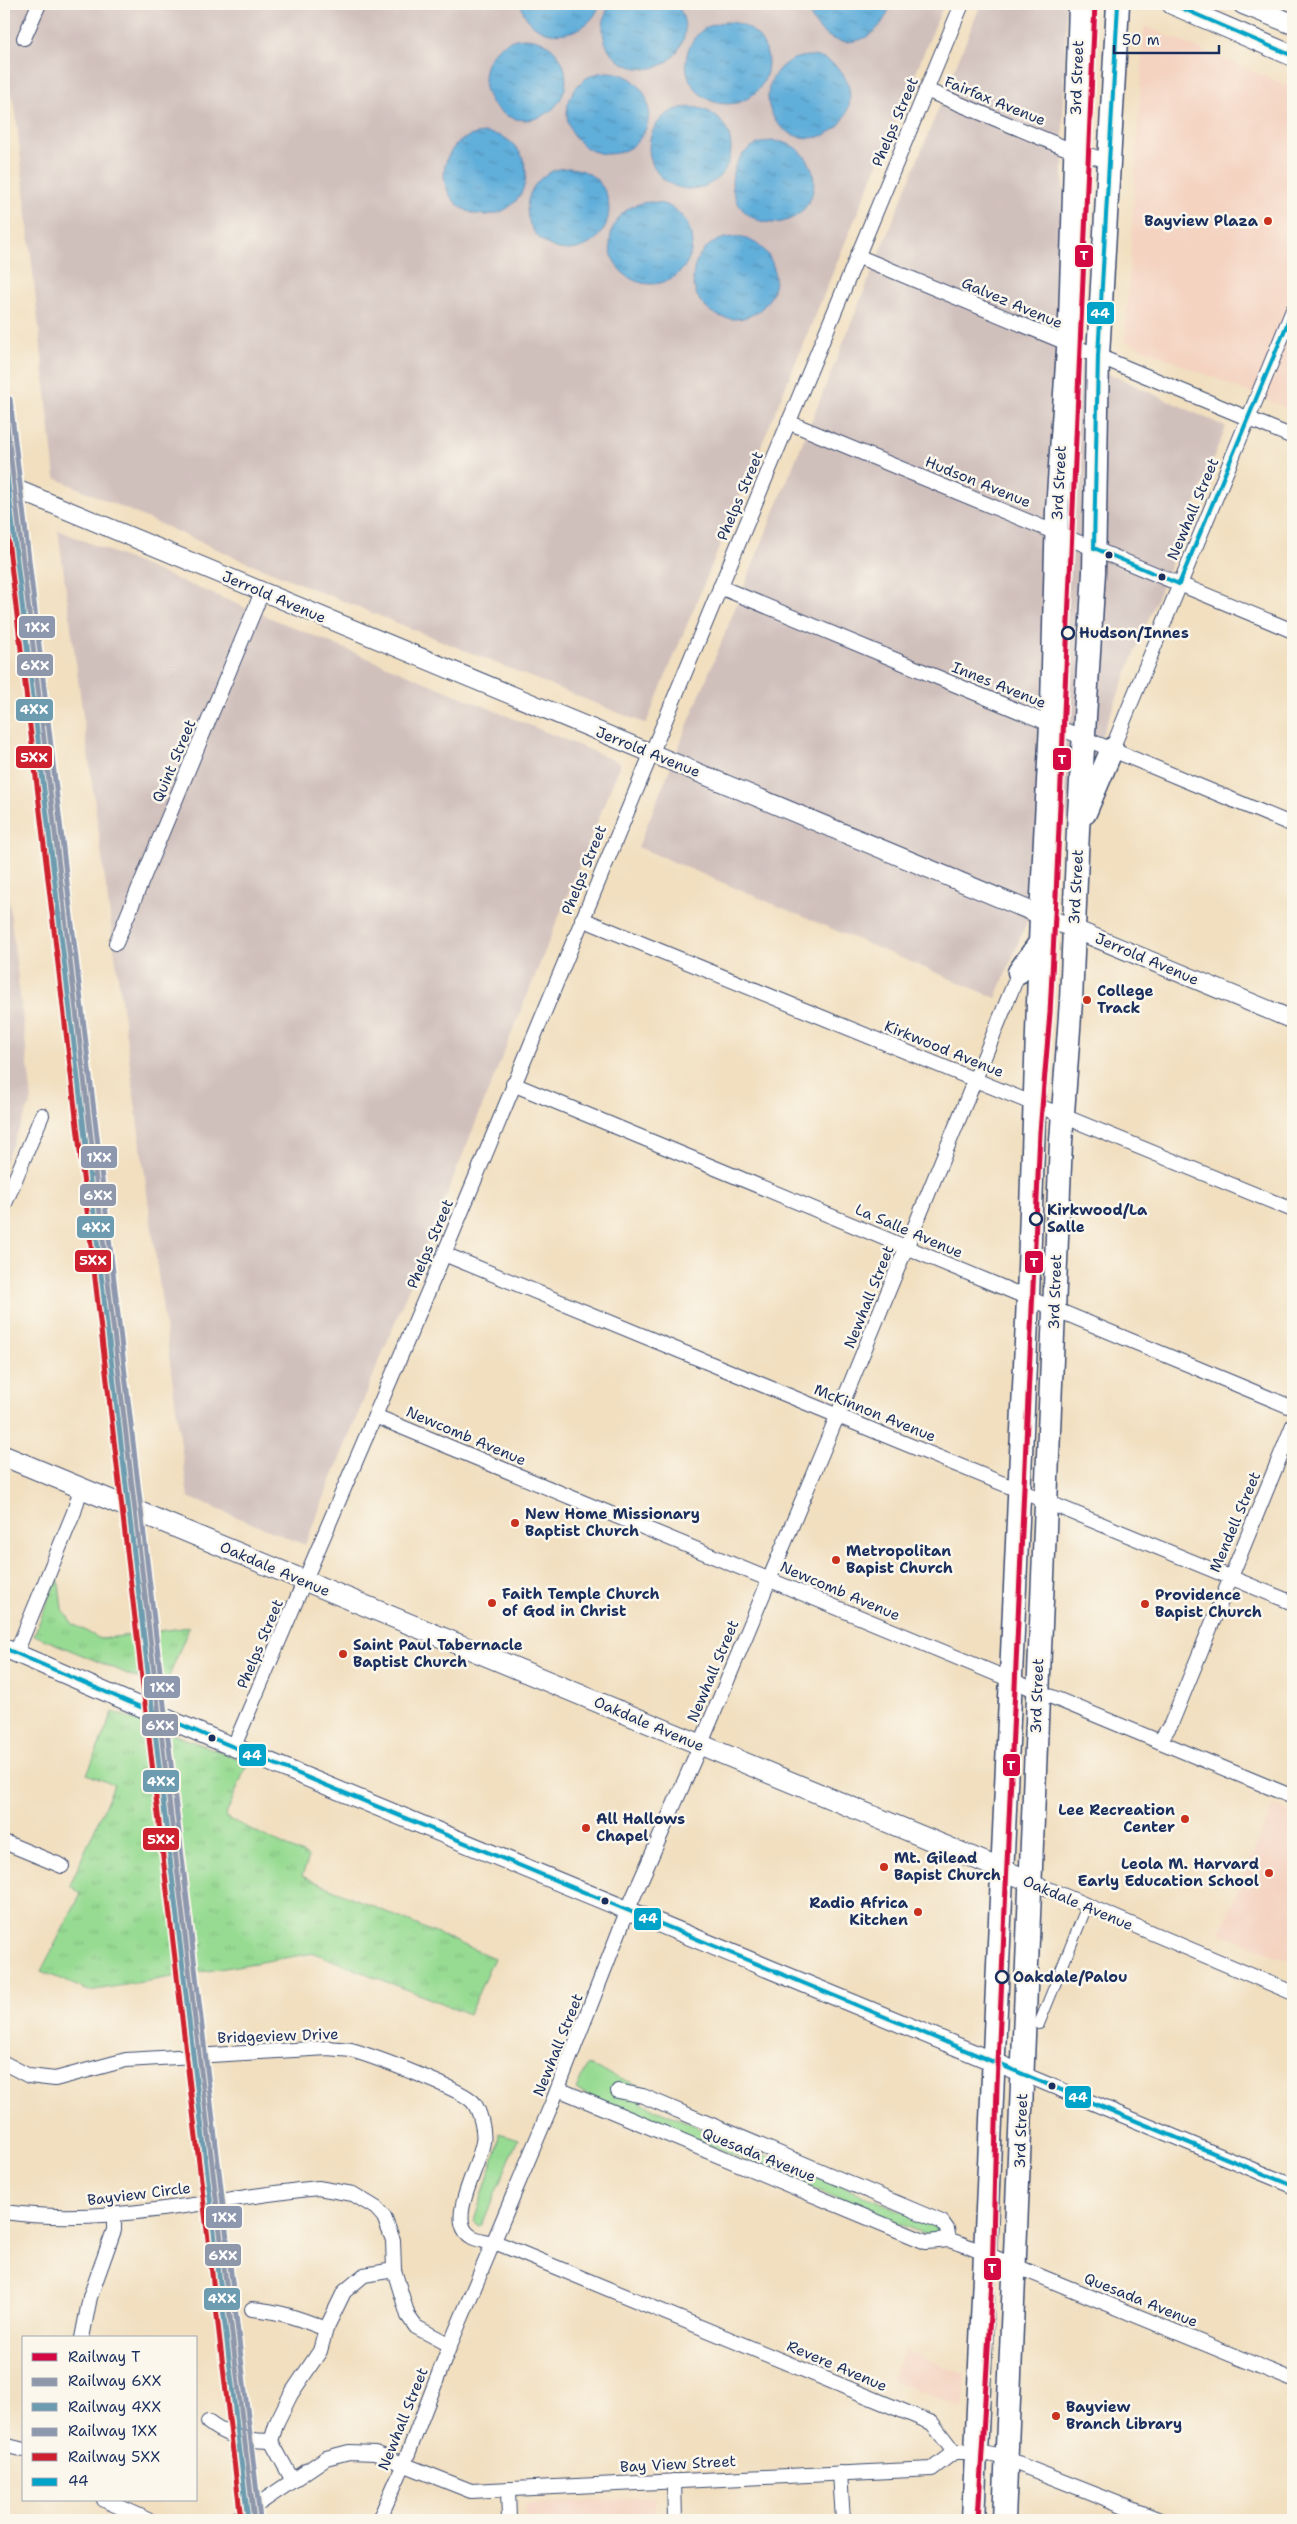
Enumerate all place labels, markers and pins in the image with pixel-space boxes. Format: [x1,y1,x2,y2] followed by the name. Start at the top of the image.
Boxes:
[1144,211,1259,231] place label: Bayview Plaza
[1262,215,1274,227] marker: Bayview Plaza
[1104,550,1114,560] unlabelled marker
[1157,572,1167,582] unlabelled marker
[1079,623,1189,643] place label: Hudson/Innes
[1061,626,1075,640] marker: Hudson/Innes
[1097,981,1153,1018] place label: College Track
[1081,994,1093,1006] marker: College Track
[1047,1200,1148,1237] place label: Kirkwood/La Salle
[1029,1212,1043,1226] marker: Kirkwood/La Salle
[525,1504,700,1541] place label: New Home Missionary Baptist Church
[509,1517,521,1529] marker: New Home Missionary Baptist Church
[846,1541,953,1578] place label: Metropolitan Bapist Church
[830,1554,842,1566] marker: Metropolitan Bapist Church
[502,1584,660,1621] place label: Faith Temple Church of God in Christ
[1155,1585,1262,1622] place label: Providence Bapist Church
[486,1597,498,1609] marker: Faith Temple Church of God in Christ
[1139,1598,1151,1610] marker: Providence Bapist Church
[353,1635,523,1672] place label: Saint Paul Tabernacle Baptist Church
[337,1648,349,1660] marker: Saint Paul Tabernacle Baptist Church
[207,1733,217,1743] unlabelled marker
[1058,1800,1175,1837] place label: Lee Recreation Center
[596,1809,685,1846] place label: All Hallows Chapel
[1179,1813,1191,1825] marker: Lee Recreation Center
[580,1822,592,1834] marker: All Hallows Chapel
[894,1848,1001,1885] place label: Mt. Gilead Bapist Church
[1078,1854,1259,1891] place label: Leola M. Harvard Early Education School
[878,1861,890,1873] marker: Mt. Gilead Bapist Church
[1263,1867,1275,1879] marker: Leola M. Harvard Early Education School
[809,1893,909,1930] place label: Radio Africa Kitchen
[600,1896,610,1906] unlabelled marker
[912,1906,924,1918] marker: Radio Africa Kitchen
[1013,1967,1128,1987] place label: Oakdale/Palou
[995,1970,1009,1984] marker: Oakdale/Palou
[1047,2081,1057,2091] unlabelled marker
[1066,2397,1182,2434] place label: Bayview Branch Library
[1050,2410,1062,2422] marker: Bayview Branch Library

